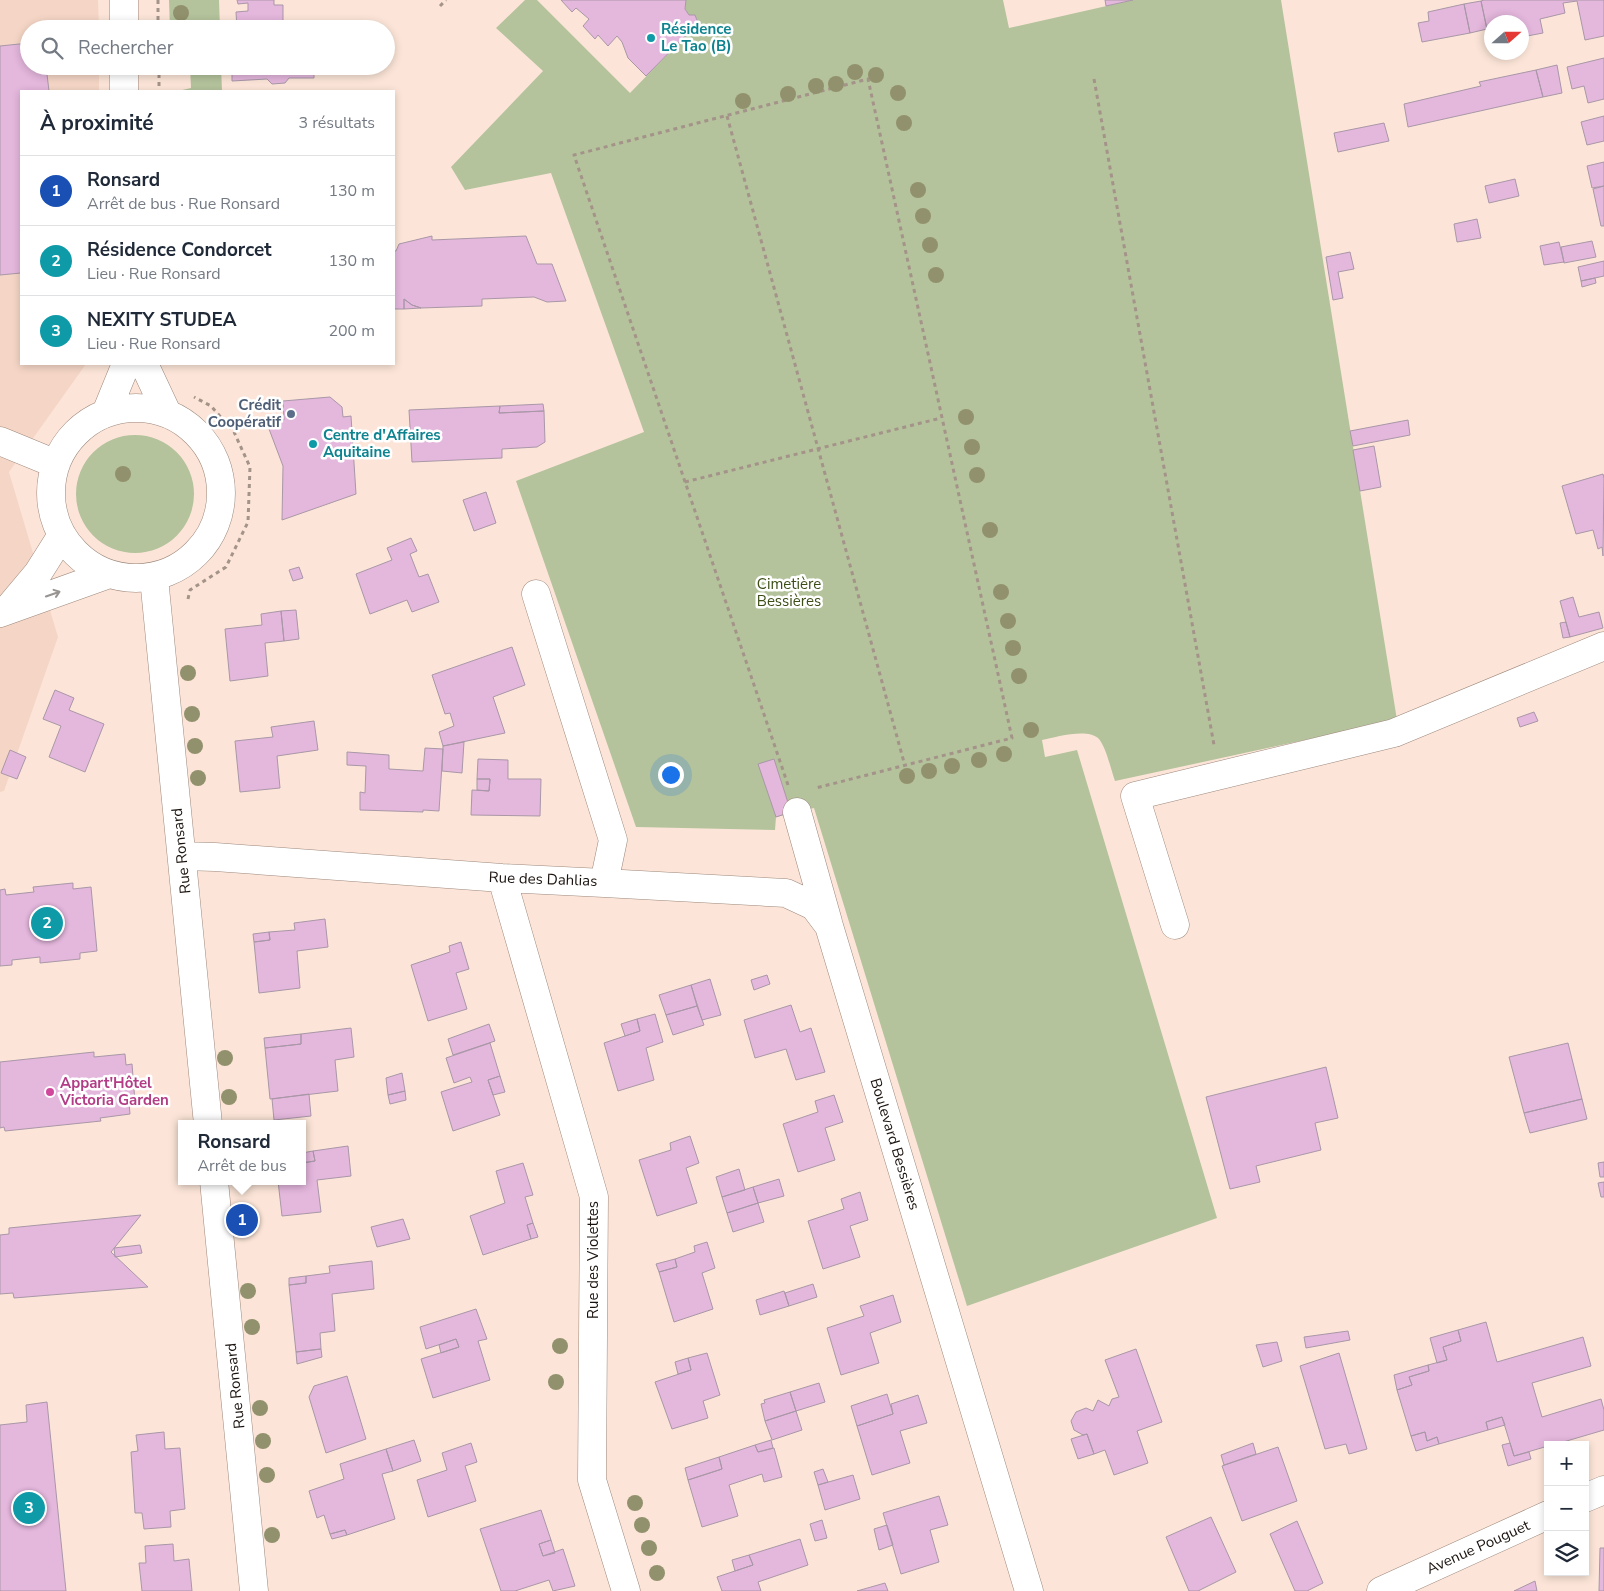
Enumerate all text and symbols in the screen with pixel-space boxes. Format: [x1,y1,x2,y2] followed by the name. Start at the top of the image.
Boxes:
[1484,15,1529,60] north arrow
[661,19,732,56] place label: Résidence Le Tao (B)
[20,20,395,75] search box
[645,32,657,44] marker: Résidence Le Tao (B)
[38,34,66,62] icon: search
[78,35,173,61] text: Rechercher
[40,109,154,137] text: À proximité
[299,112,375,134] text: 3 résultats
[87,167,160,193] text: Ronsard
[51,180,61,202] text: 1
[328,180,375,202] text: 130 m
[87,193,280,215] text: Arrêt de bus · Rue Ronsard
[87,237,272,263] text: Résidence Condorcet
[51,250,61,272] text: 2
[328,250,375,272] text: 130 m
[87,263,221,285] text: Lieu · Rue Ronsard
[87,307,237,333] text: NEXITY STUDEA
[51,320,61,342] text: 3
[328,320,375,342] text: 200 m
[87,333,221,355] text: Lieu · Rue Ronsard
[208,395,282,432] place label: Crédit Coopératif
[285,408,297,420] marker: Crédit Coopératif
[323,425,441,462] place label: Centre d'Affaires Aquitaine
[307,438,319,450] marker: Centre d'Affaires Aquitaine
[757,574,821,611] park label: Cimetière Bessières
[44,589,60,598] one-way arrow
[658,762,684,788] your location
[167,807,195,895] street label: Rue Ronsard
[488,867,598,891] street label: Rue des Dahlias
[31,904,63,942] pin: 2
[59,1073,169,1110] place label: Appart'Hôtel Victoria Garden
[865,1076,925,1212] street label: Boulevard Bessières
[44,1086,56,1098] marker: Appart'Hôtel Victoria Garden
[178,1120,306,1185] popup
[197,1129,271,1155] text: Ronsard
[197,1155,287,1177] text: Arrêt de bus
[226,1201,258,1239] pin: 1
[583,1201,603,1319] street label: Rue des Violettes
[221,1342,249,1430] street label: Rue Ronsard
[1544,1441,1589,1576] map controls
[1544,1441,1589,1486] button: +
[1544,1486,1589,1531] button: −
[13,1489,45,1527] pin: 3
[1423,1515,1534,1579] street label: Avenue Pouguet
[1544,1531,1589,1576] button: layers

